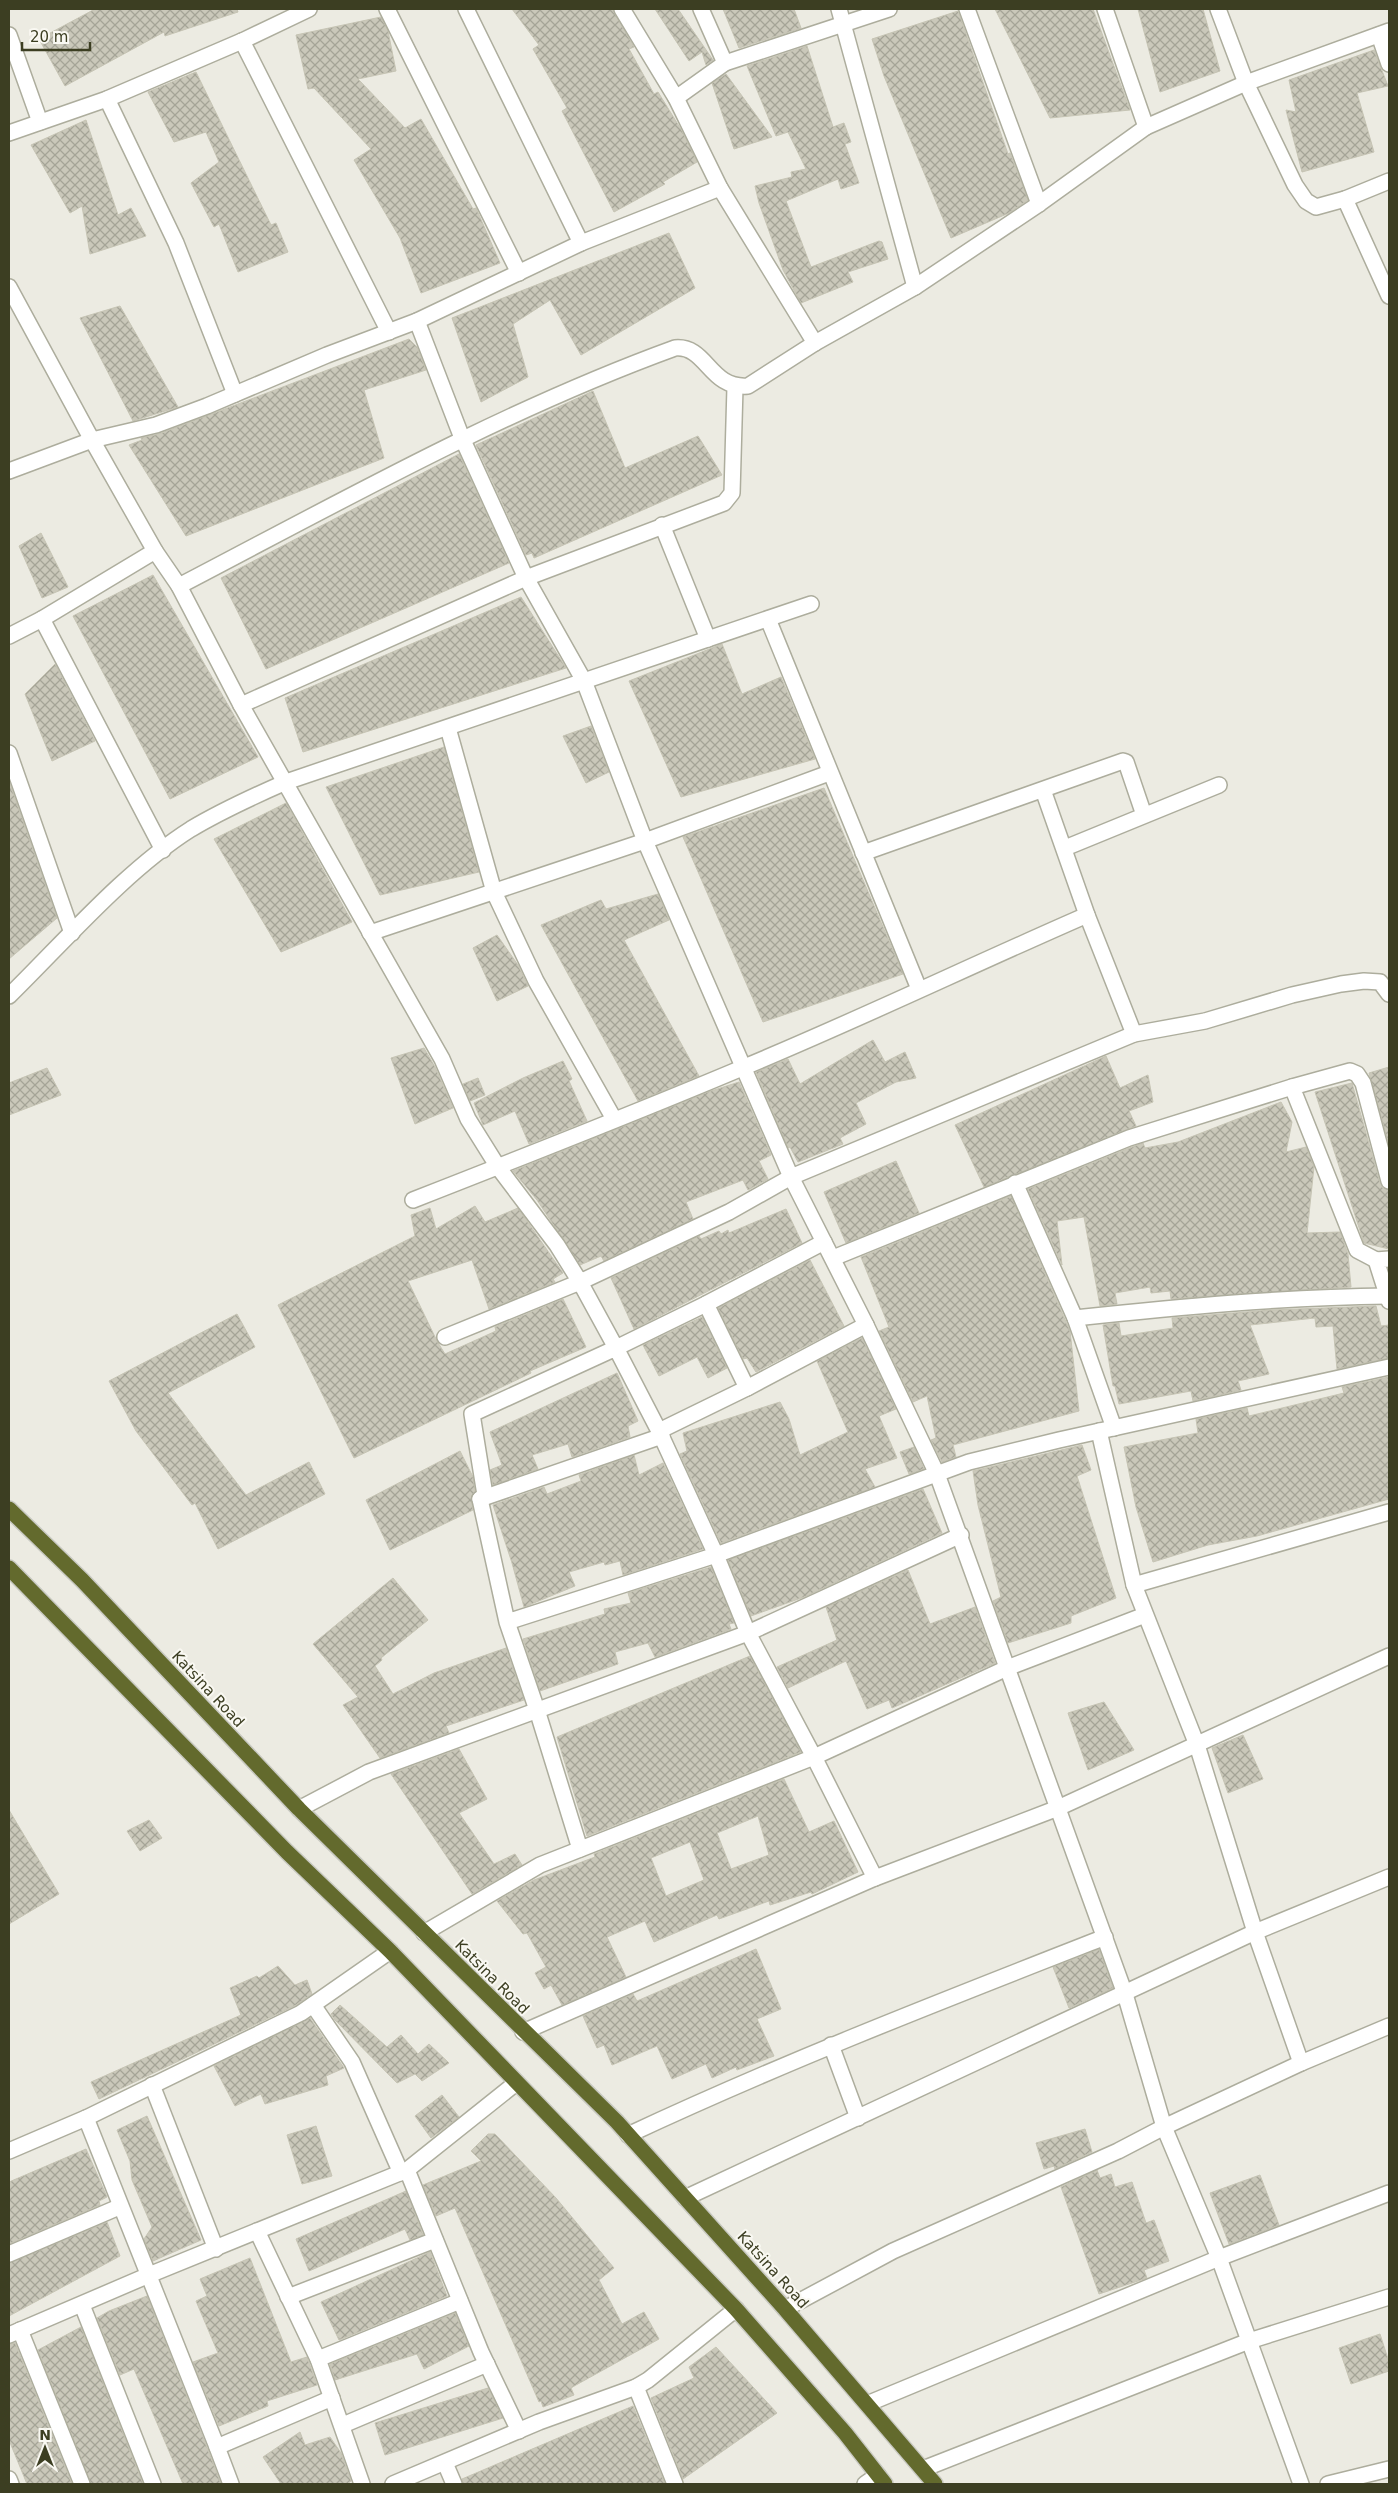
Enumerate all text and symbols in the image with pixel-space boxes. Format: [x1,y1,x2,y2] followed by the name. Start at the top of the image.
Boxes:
[22,20,90,52] scale bar
[30,28,68,46] text: 20 m
[168,1647,248,1731] street label: Katsina Road
[451,1936,533,2018] street label: Katsina Road
[734,2228,812,2312] street label: Katsina Road
[20,2423,70,2473] north arrow
[39,2427,51,2443] text: N

